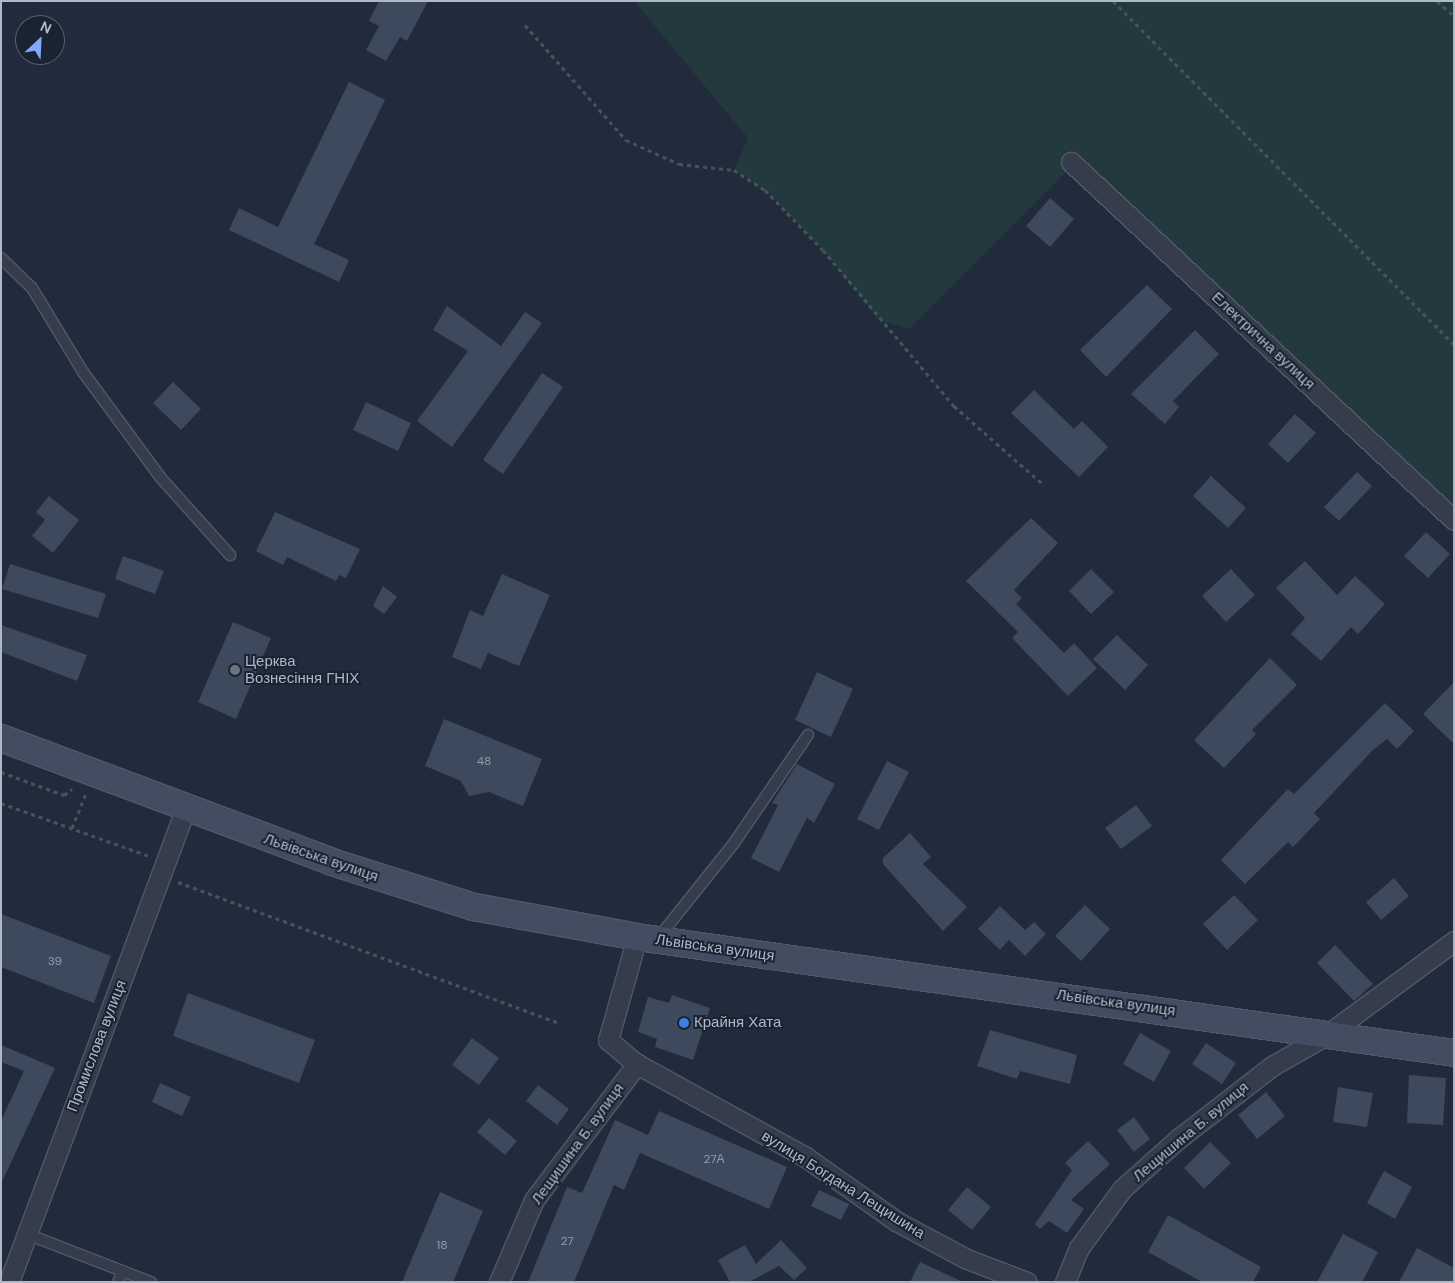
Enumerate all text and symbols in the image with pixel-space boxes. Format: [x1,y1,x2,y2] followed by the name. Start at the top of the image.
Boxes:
[15,15,65,65] north arrow
[37,17,54,38] text: N
[1208,289,1318,393] street label: Електрична вулиця
[245,652,359,687] place label: Церква Вознесіння ГНІХ
[229,664,241,676] marker: Церква Вознесіння ГНІХ
[477,755,491,769] house number: 48
[261,830,381,886] street label: Львівська вулиця
[654,931,776,965] street label: Львівська вулиця
[48,955,62,969] house number: 39
[64,978,130,1114] street label: Промислова вулиця
[1055,986,1177,1020] street label: Львівська вулиця
[694,1014,781,1032] place label: Крайня Хата
[678,1017,690,1029] marker: Крайня Хата
[1130,1078,1252,1186] street label: Лещишина Б. вулиця
[528,1080,628,1208] street label: Лещишина Б. вулиця
[758,1127,928,1243] street label: вулиця Богдана Лещишина
[703,1153,725,1167] house number: 27А
[560,1235,574,1249] house number: 27
[436,1239,448,1253] house number: 18

